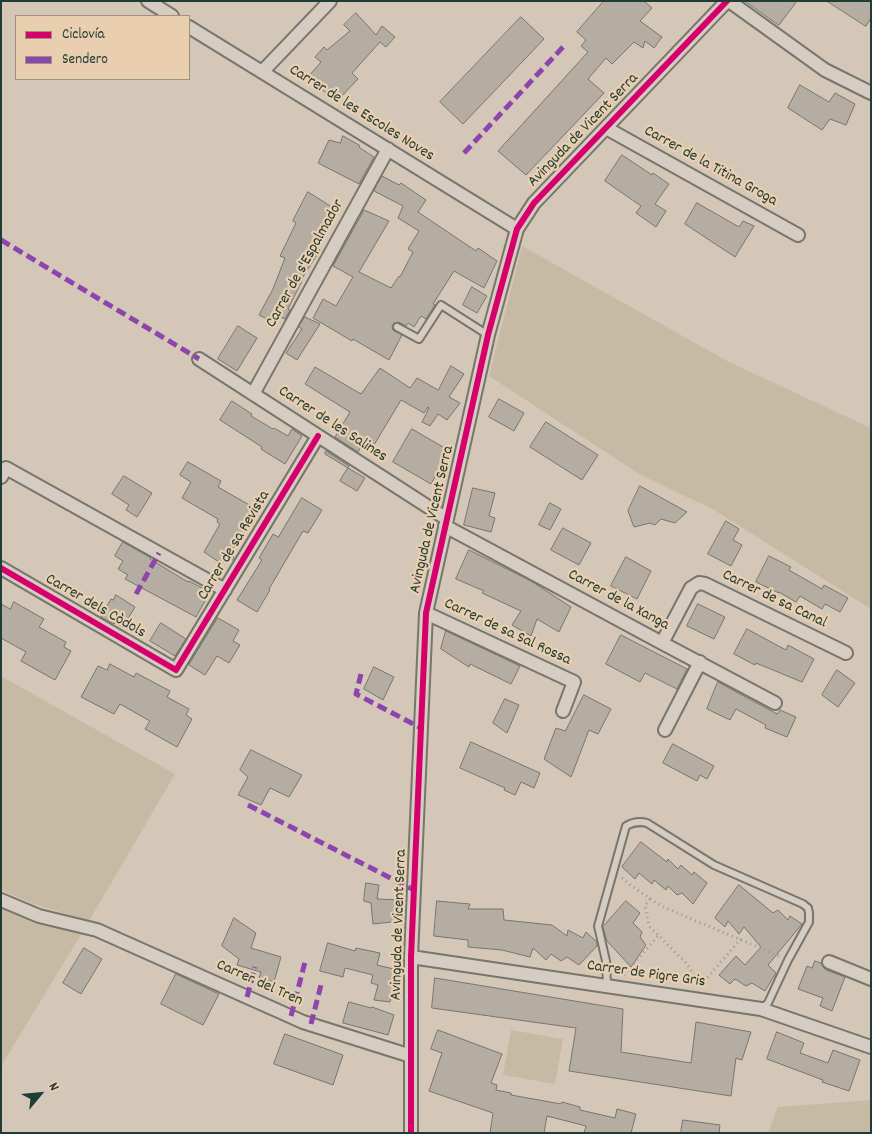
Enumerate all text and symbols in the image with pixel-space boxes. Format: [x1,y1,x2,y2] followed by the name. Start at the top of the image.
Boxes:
[15,15,190,80] legend
[62,24,104,46] text: Ciclovía
[62,49,108,71] text: Sendero
[285,61,437,167] street label: Carrer de les Escoles Noves
[525,70,643,192] street label: Avinguda de Vicent Serra
[640,122,780,212] street label: Carrer de la Titina Groga
[263,196,349,332] street label: Carrer de s'Espalmador
[274,383,390,467] street label: Carrer de les Salines
[407,444,459,596] street label: Avinguda de Vicent Serra
[195,488,275,604] street label: Carrer de sa Revista
[564,566,672,636] street label: Carrer de la Xanga
[718,566,830,634] street label: Carrer de sa Canal
[41,570,149,644] street label: Carrer dels Còdols
[440,595,574,671] street label: Carrer de sa Sal Rossa
[388,849,412,1001] street label: Avinguda de Vicent Serra
[213,956,305,1012] street label: Carrer del Tren
[585,957,707,993] street label: Carrer de Pigre Gris
[15,1069,65,1119] north arrow
[43,1079,64,1095] text: N

